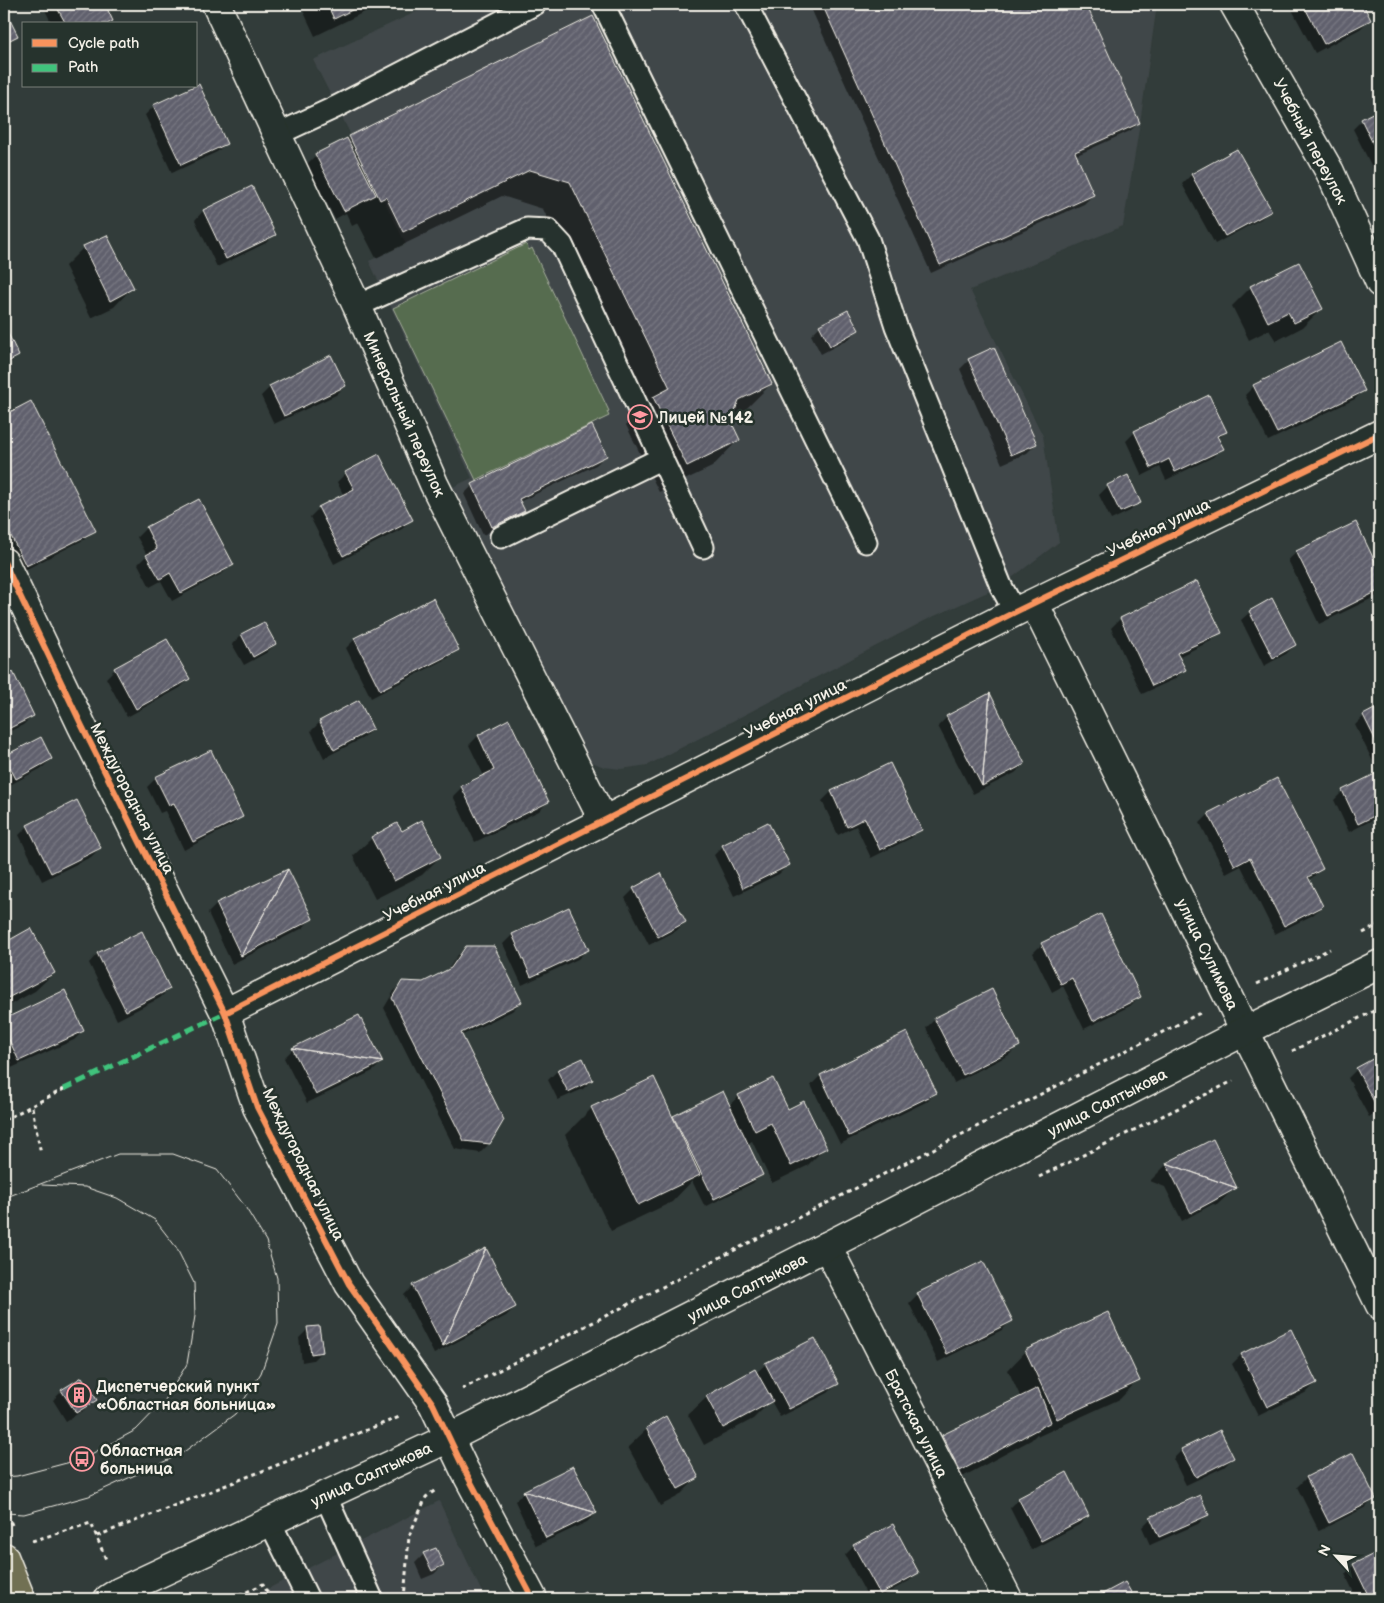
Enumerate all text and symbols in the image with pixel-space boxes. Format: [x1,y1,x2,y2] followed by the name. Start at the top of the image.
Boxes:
[22,22,198,88] legend
[68,34,139,53] text: Cycle path
[68,58,98,77] text: Path
[1268,75,1351,208] street label: Учебный переулок
[359,329,449,501] street label: Минеральный переулок
[627,404,653,430] school or university icon: Лицей №142
[657,409,754,428] place label: Лицей №142
[1104,495,1214,562] street label: Учебная улица
[741,675,851,743] street label: Учебная улица
[85,720,178,878] street label: Междугородная улица
[380,858,490,926] street label: Учебная улица
[1171,896,1242,1014] street label: улица Сулимова
[1045,1065,1171,1142] street label: улица Салтыкова
[257,1085,348,1245] street label: Междугородная улица
[685,1250,811,1327] street label: улица Салтыкова
[880,1366,952,1482] street label: Братская улица
[96,1378,276,1415] place label: Диспетчерский пункт «Областная больница»
[66,1382,92,1408] building icon: Диспетчерский пункт «Областная больница»
[308,1439,436,1512] street label: улица Салтыкова
[100,1442,183,1479] place label: Областная больница
[69,1446,95,1472] bus stop icon: Областная больница
[1312,1530,1362,1580] north arrow
[1315,1542,1335,1559] text: N

